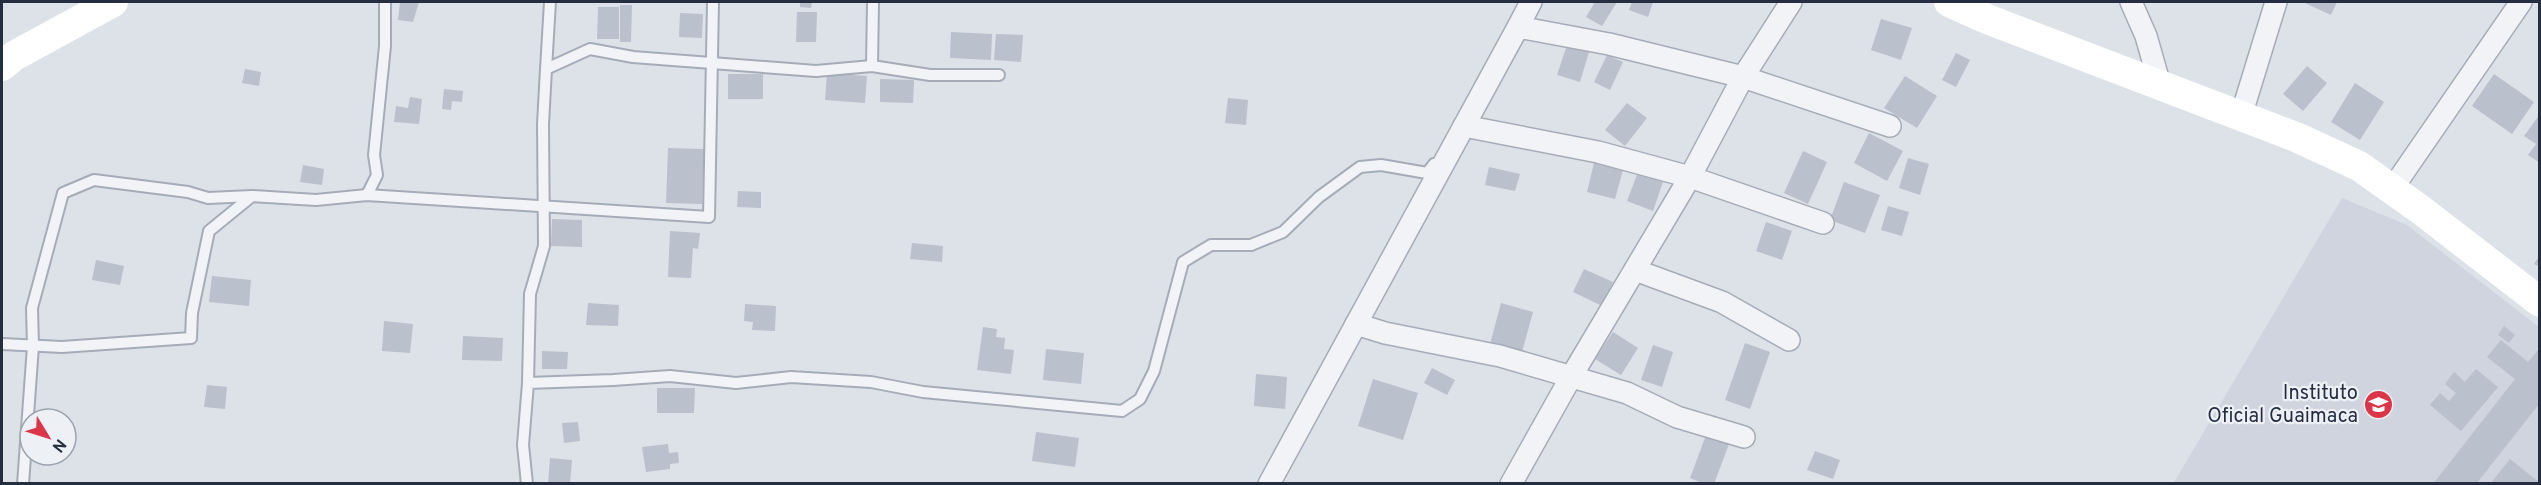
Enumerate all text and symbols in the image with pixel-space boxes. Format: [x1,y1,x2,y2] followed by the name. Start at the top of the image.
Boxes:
[2207,381,2358,430] place label: Instituto Oficial Guaimaca
[2363,389,2395,421] school or university icon: Instituto Oficial Guaimaca
[18,407,78,467] north arrow
[47,434,70,456] text: N

